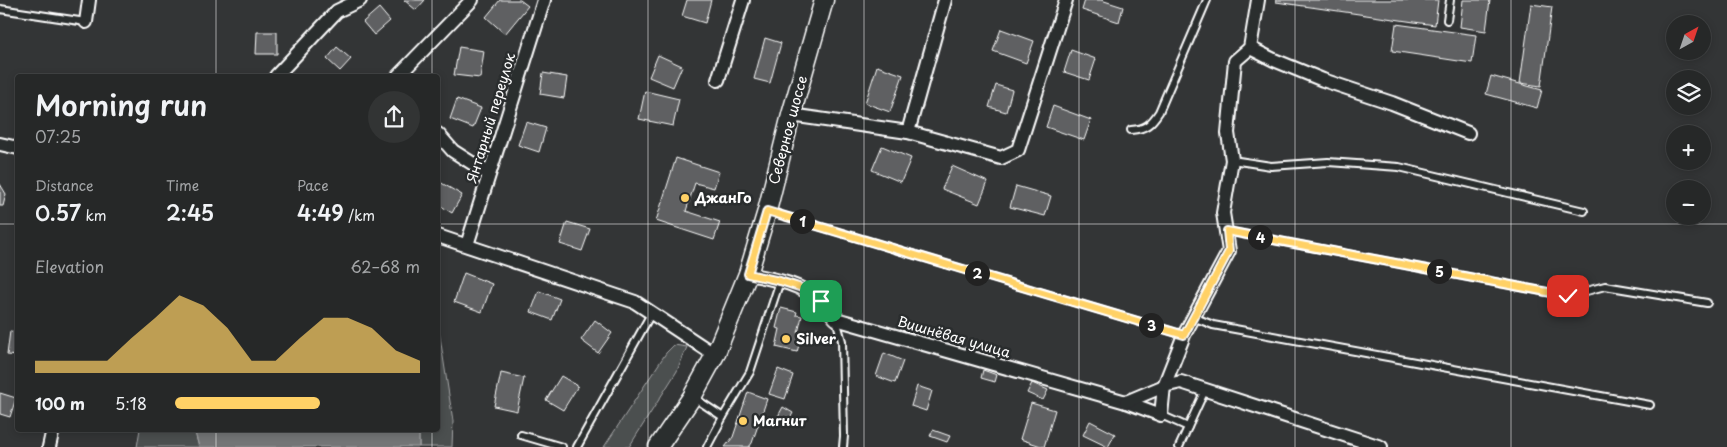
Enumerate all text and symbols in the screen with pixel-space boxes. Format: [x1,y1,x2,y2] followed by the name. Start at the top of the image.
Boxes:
[1666,15,1711,60] north arrow
[1666,15,1711,225] map controls
[461,50,521,186] street label: Янтарный переулок
[1666,70,1711,115] button: layers
[763,73,812,187] street label: Северное шоссе
[35,83,207,126] text: Morning run
[368,91,420,143] button: share
[35,124,81,148] text: 07:25
[1666,125,1711,170] button: +
[35,175,94,196] text: Distance
[166,175,199,196] text: Time
[297,175,329,196] text: Pace
[1666,180,1711,225] button: −
[694,187,752,208] place label: ДжанГо
[679,192,691,204] marker: ДжанГо
[35,196,81,228] text: 0.57
[166,196,214,228] text: 2:45
[297,196,344,228] text: 4:49
[81,205,107,226] text: km
[344,205,375,226] text: /km
[790,208,814,234] pin: 1
[799,211,806,232] text: 1
[1248,224,1272,250] pin: 4
[1256,227,1265,248] text: 4
[35,254,104,278] text: Elevation
[351,254,420,278] text: 62–68 m
[1426,258,1452,284] pin: 5
[964,260,990,286] pin: 2
[1435,261,1444,282] text: 5
[973,263,982,284] text: 2
[1547,275,1589,317] pin
[800,280,842,322] pin
[1554,282,1582,310] icon: check
[807,287,835,315] icon: arrive
[895,310,1013,363] street label: Вишнёвая улица
[1138,312,1164,338] pin: 3
[1147,315,1156,336] text: 3
[796,328,837,349] place label: Silver
[780,333,792,345] marker: Silver
[35,391,85,415] text: 100 m
[115,391,147,415] text: 5:18
[753,410,807,431] place label: Магнит
[737,415,749,427] marker: Магнит

